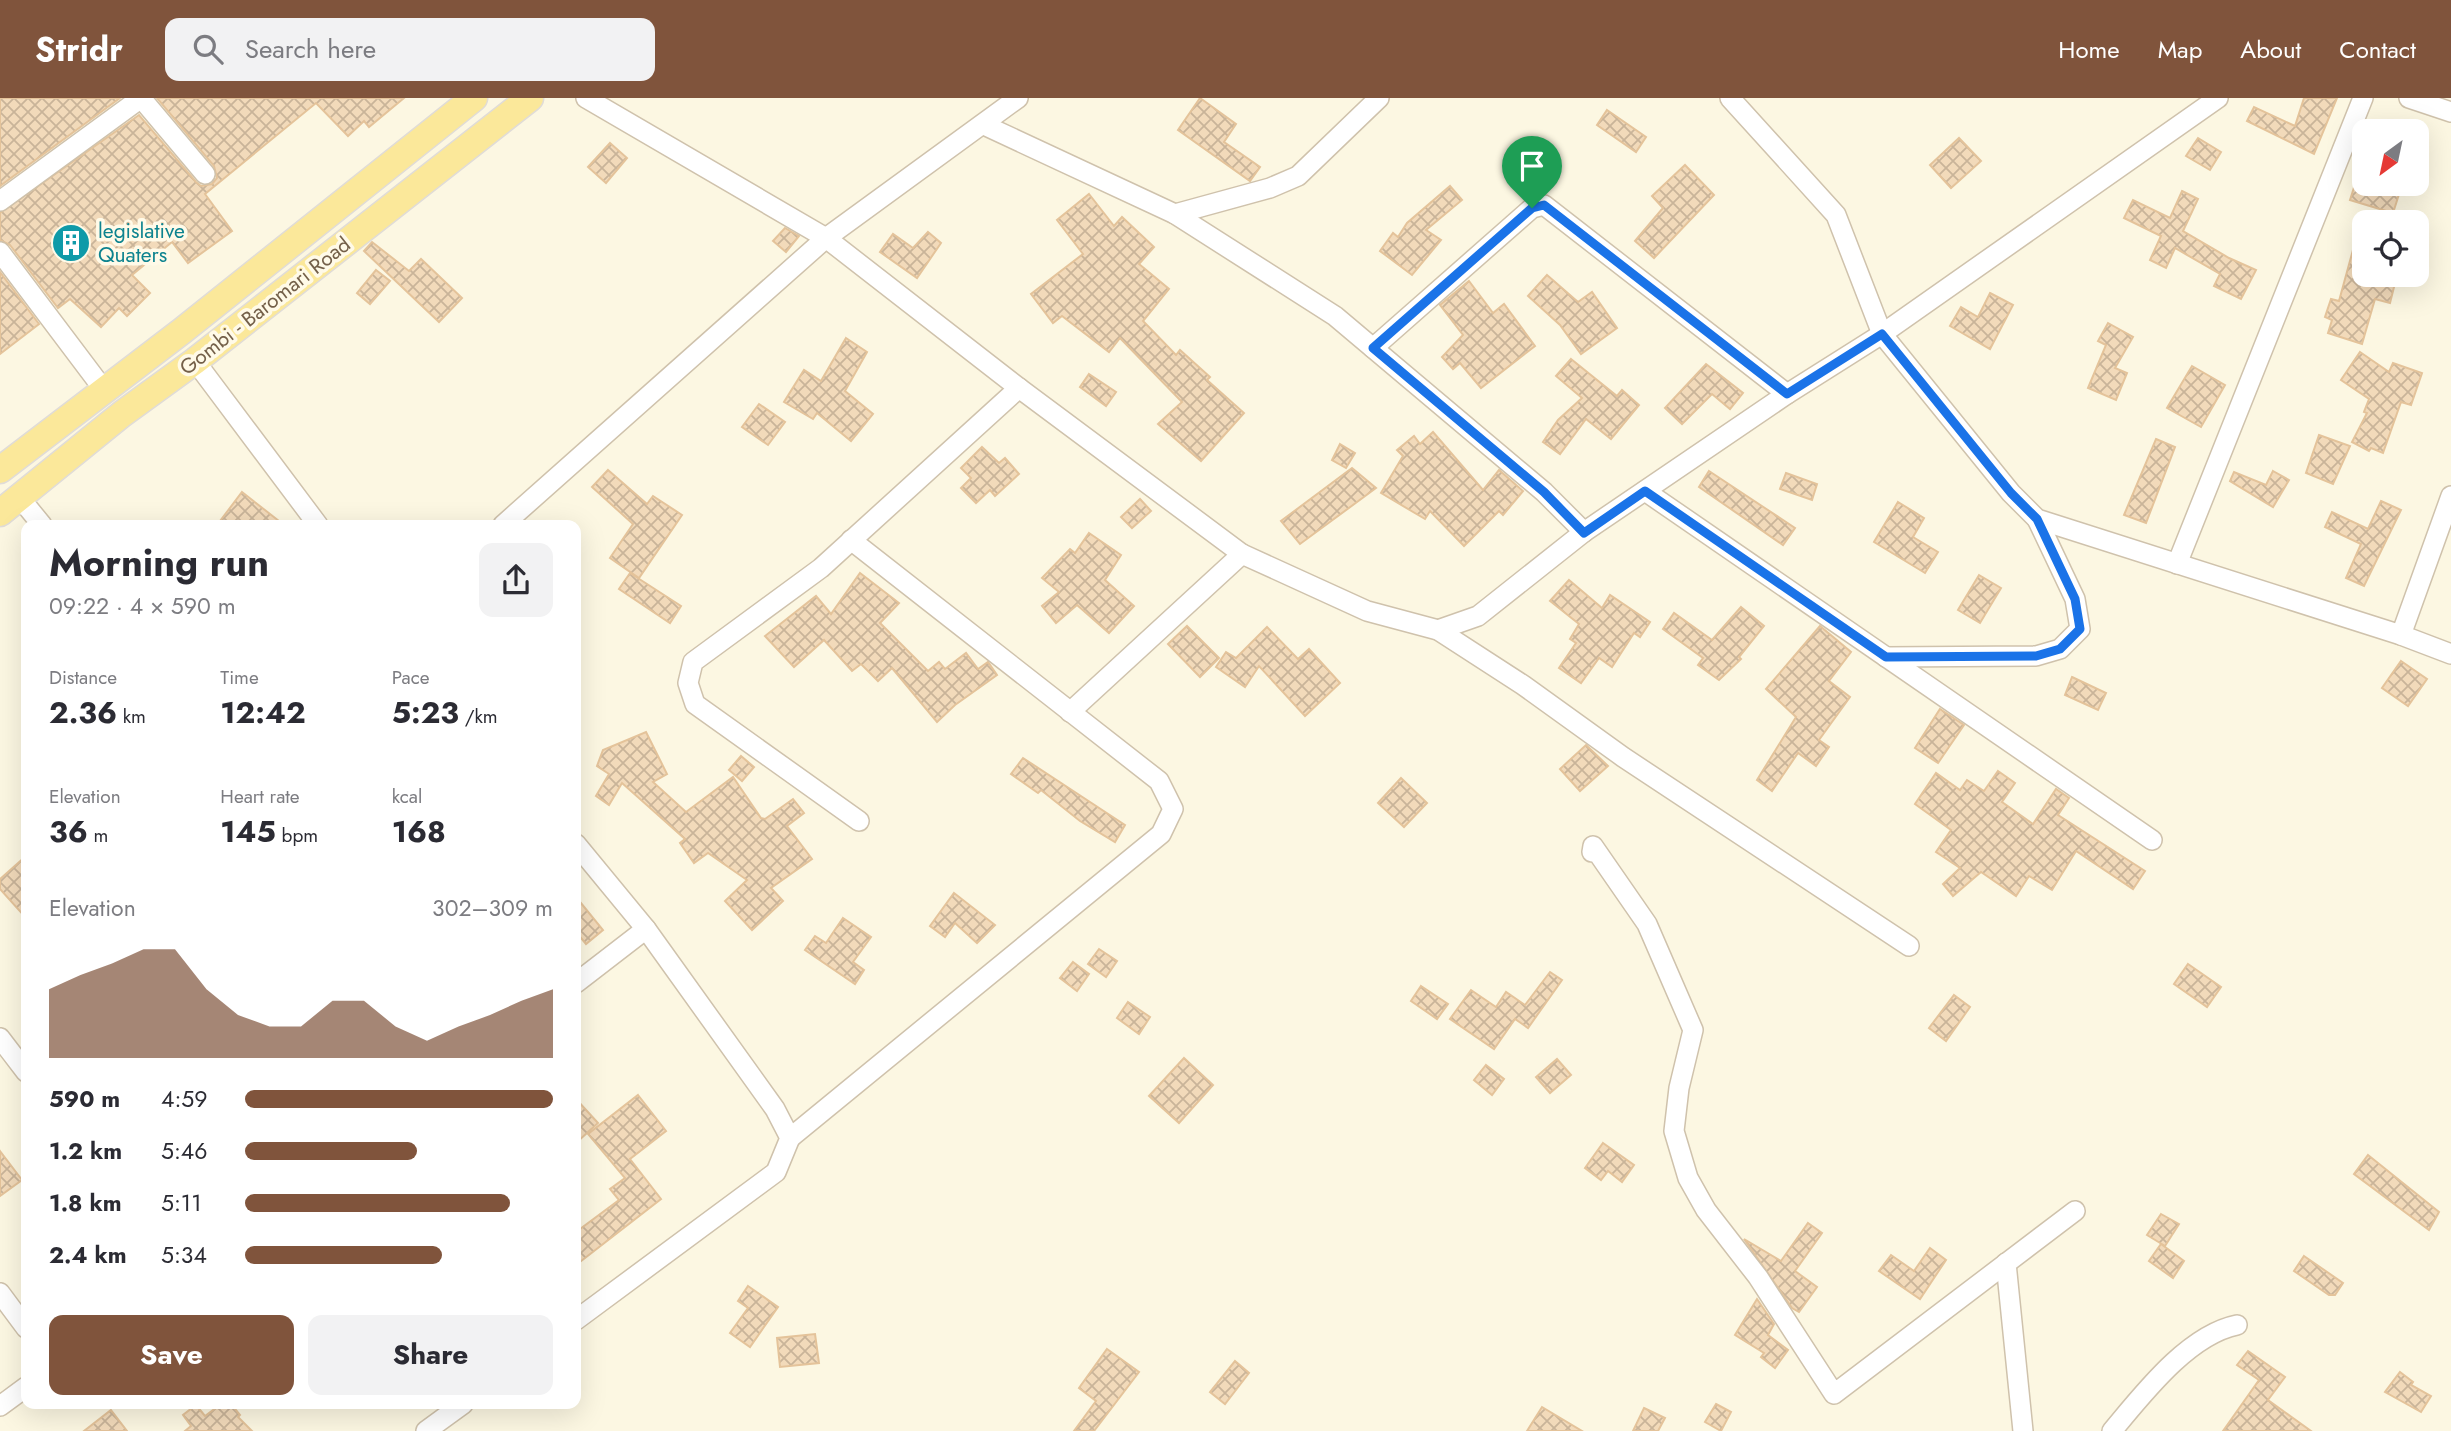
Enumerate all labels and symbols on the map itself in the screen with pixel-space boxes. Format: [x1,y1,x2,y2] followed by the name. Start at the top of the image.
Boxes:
[2352,119,2429,196] north arrow
[1502,136,1562,208] pin
[98,216,185,270] place label: legislative Quaters
[50,222,92,264] building icon: legislative Quaters
[173,230,357,382] street label: Gombi - Baromari Road

